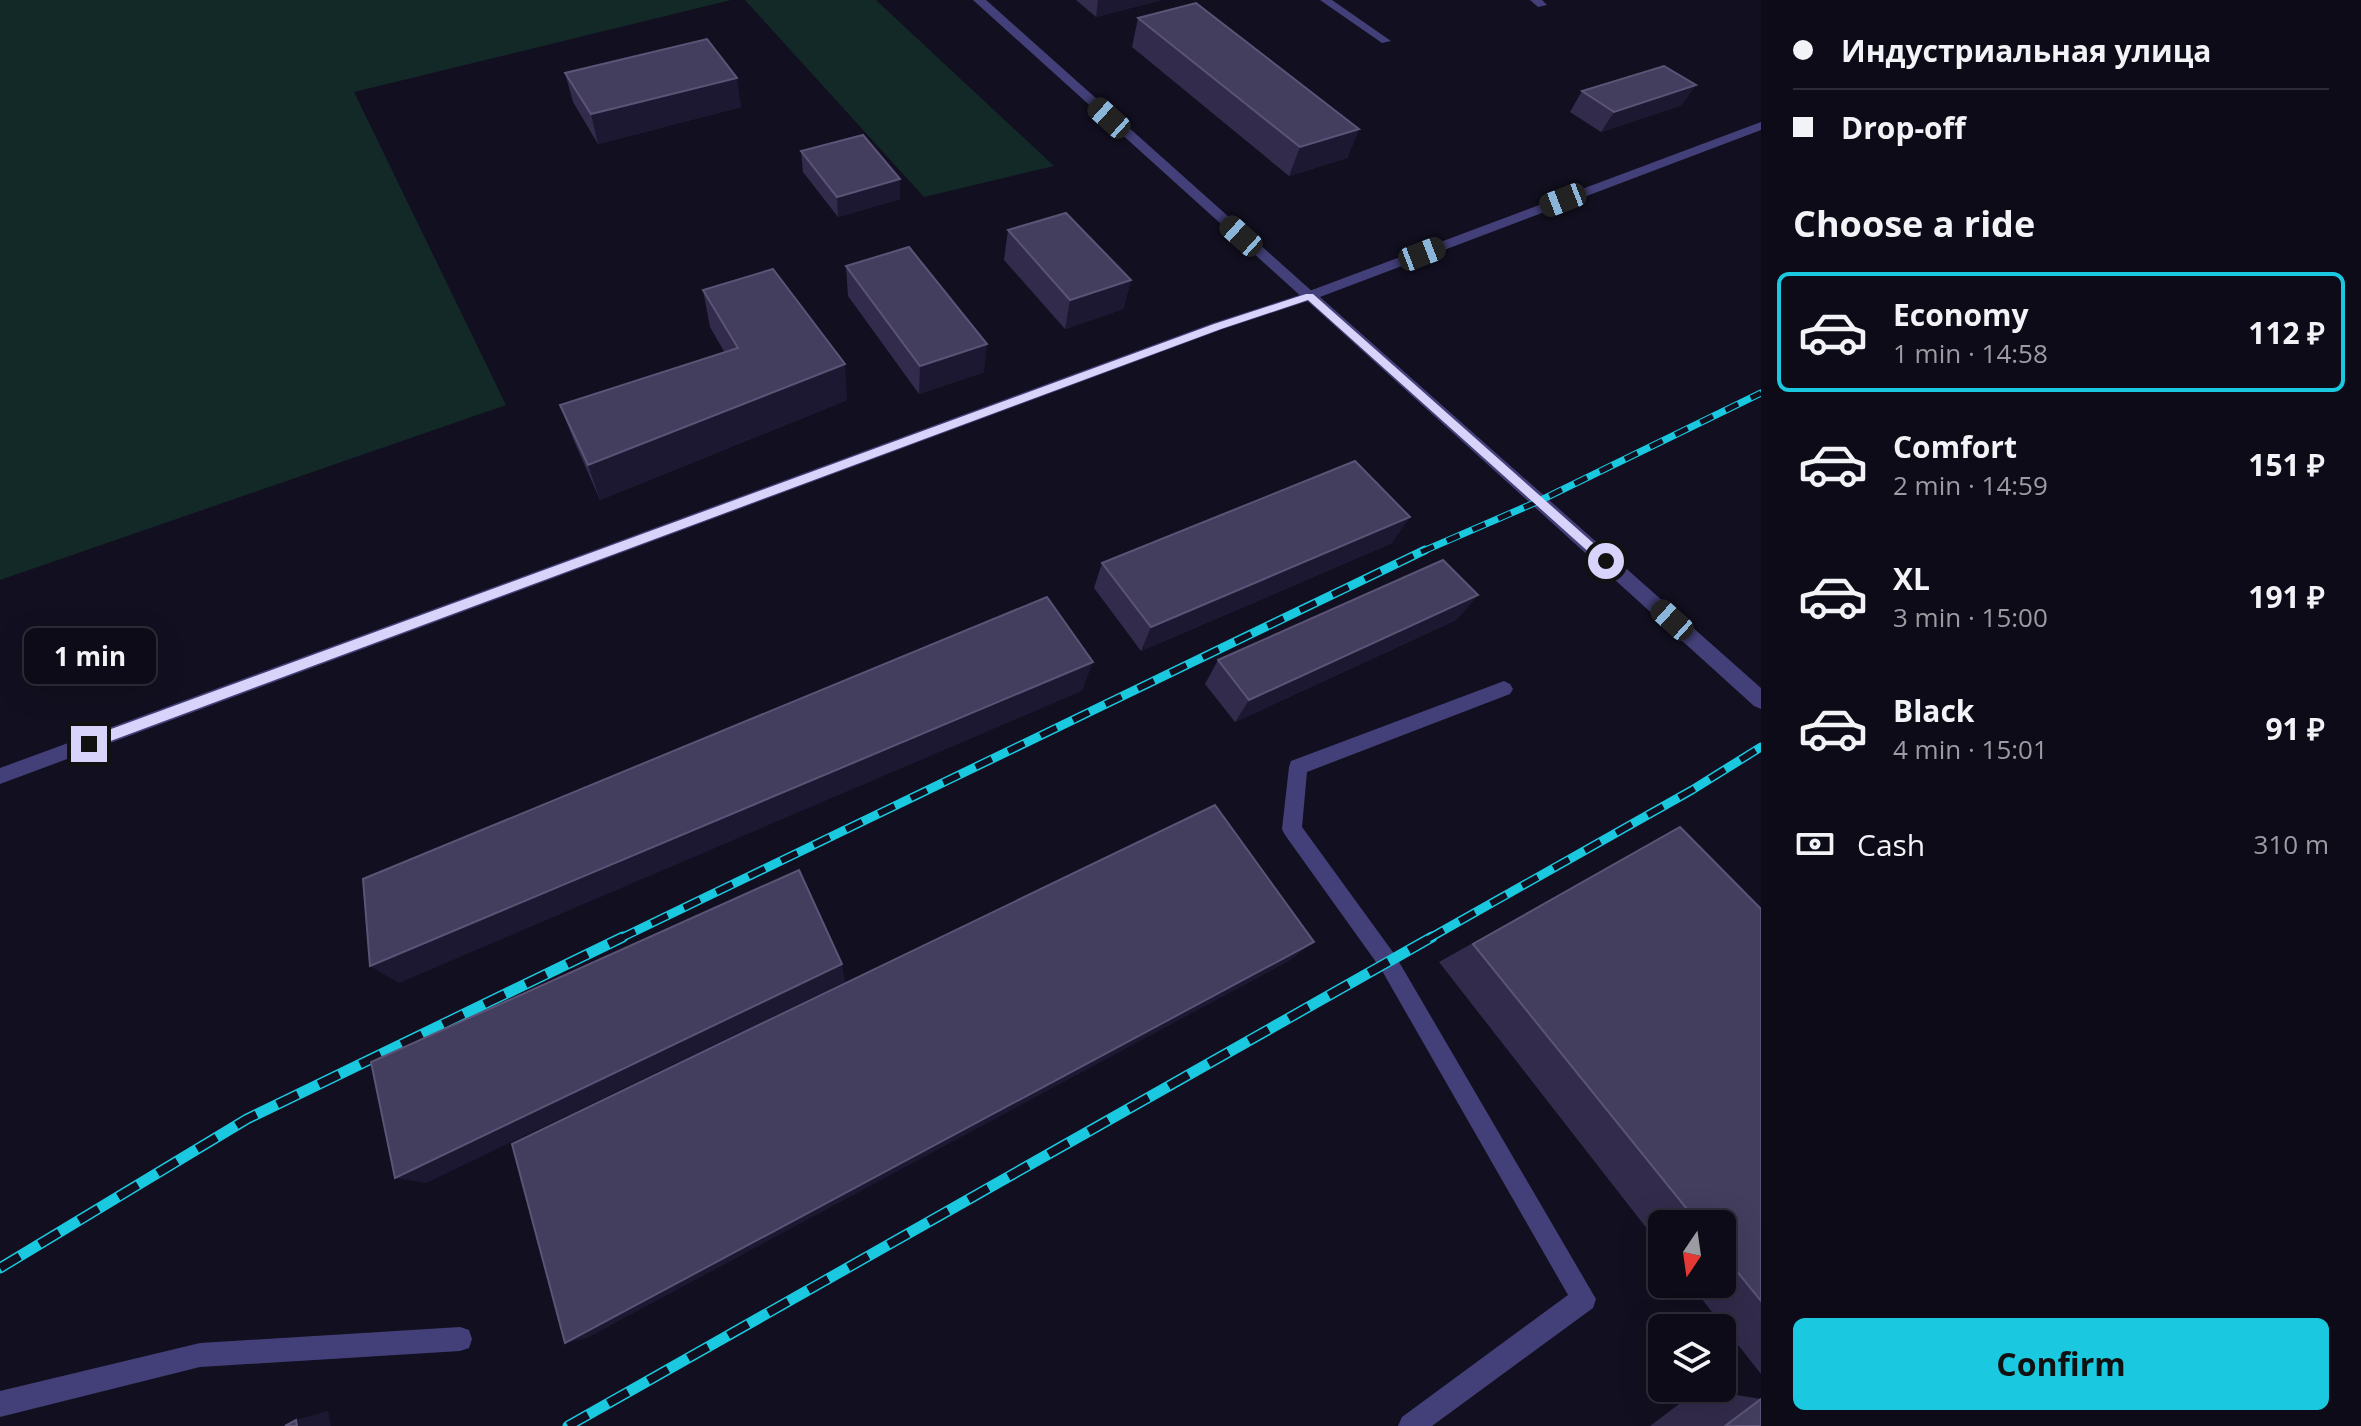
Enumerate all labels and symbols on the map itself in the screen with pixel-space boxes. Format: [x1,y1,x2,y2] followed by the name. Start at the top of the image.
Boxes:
[1083,93,1135,143] car
[1536,180,1590,220] car
[1215,211,1267,261] car
[1395,234,1449,274] car
[1588,543,1624,579] route start
[1646,595,1698,645] car
[23,628,155,684] callout: 1 min
[71,726,107,762] route end
[1648,1210,1736,1298] north arrow

